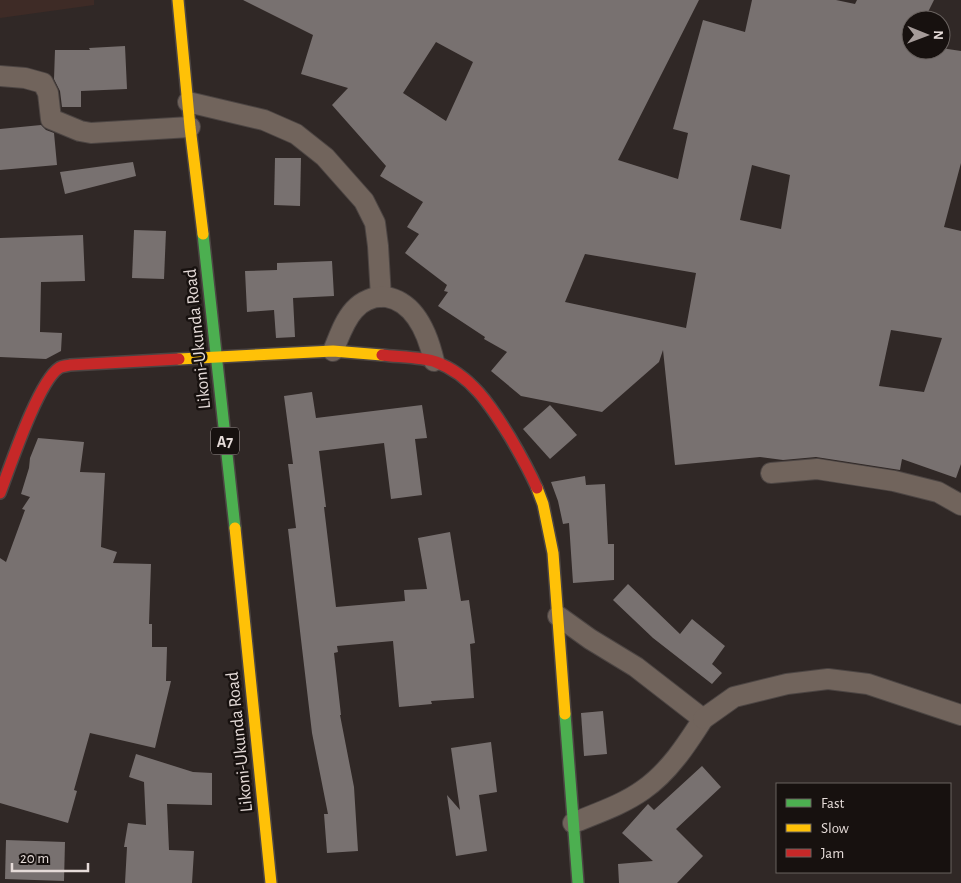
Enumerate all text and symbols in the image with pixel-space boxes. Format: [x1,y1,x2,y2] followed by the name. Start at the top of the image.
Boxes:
[901,10,951,60] north arrow
[931,30,945,40] text: N
[182,268,214,410] street label: Likoni-Ukunda Road
[211,428,239,454] road number: A7
[224,671,256,813] street label: Likoni-Ukunda Road
[776,783,951,873] legend
[821,796,845,811] text: Fast
[821,821,849,836] text: Slow
[12,840,89,872] scale bar
[821,846,844,861] text: Jam
[20,851,49,866] text: 20 m

